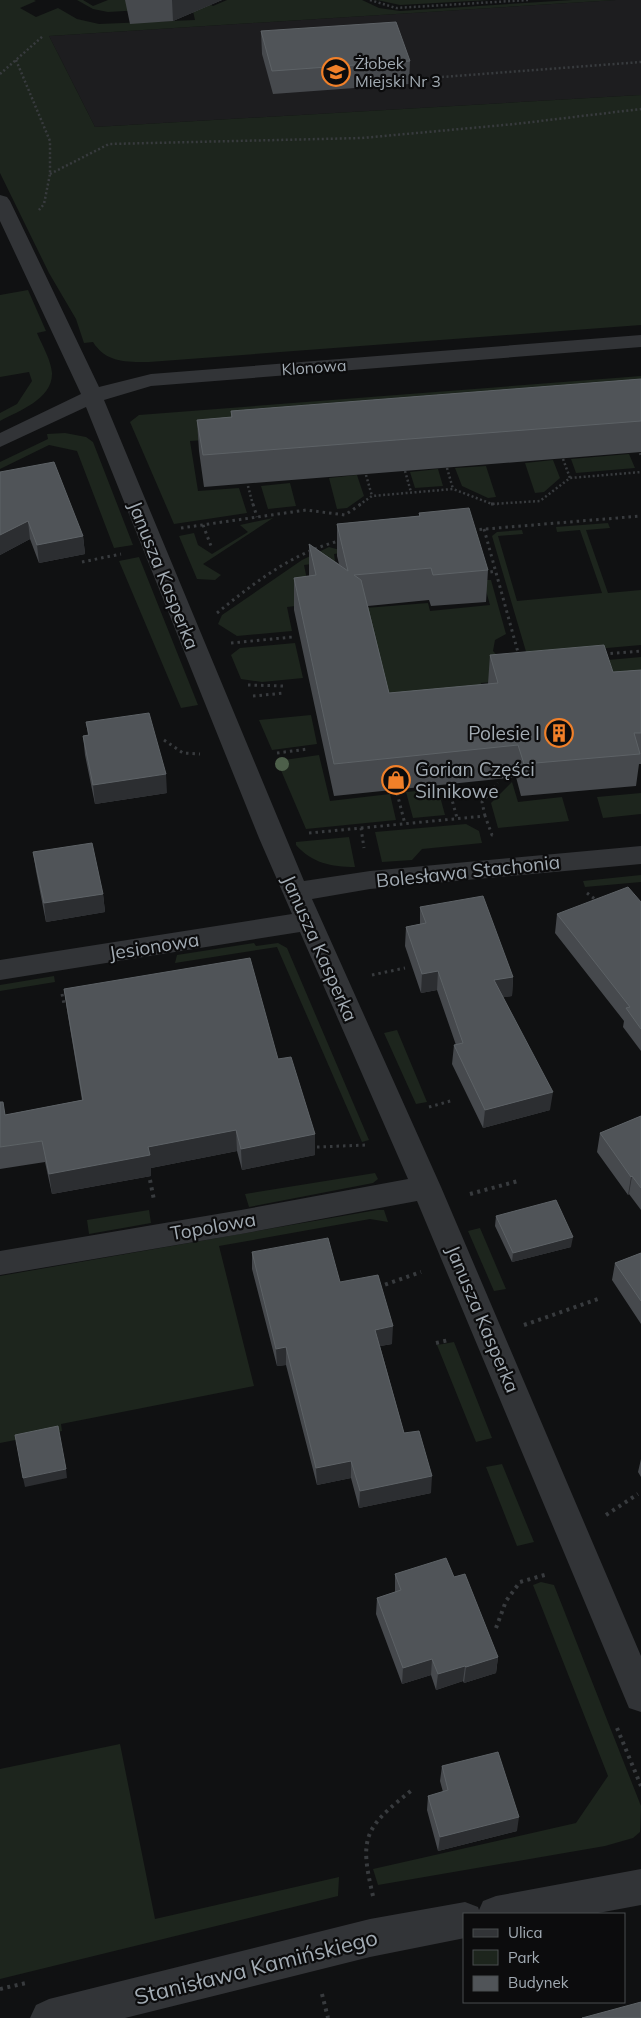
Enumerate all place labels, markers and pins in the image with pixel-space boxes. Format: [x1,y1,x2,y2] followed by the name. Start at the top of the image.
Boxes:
[355,53,441,91] place label: Żłobek Miejski Nr 3
[321,57,351,87] school or university icon: Żłobek Miejski Nr 3
[544,718,574,748] building icon: Polesie I
[468,721,540,745] place label: Polesie I
[415,757,535,803] place label: Gorian Części Silnikowe
[381,765,411,795] shop icon: Gorian Części Silnikowe

